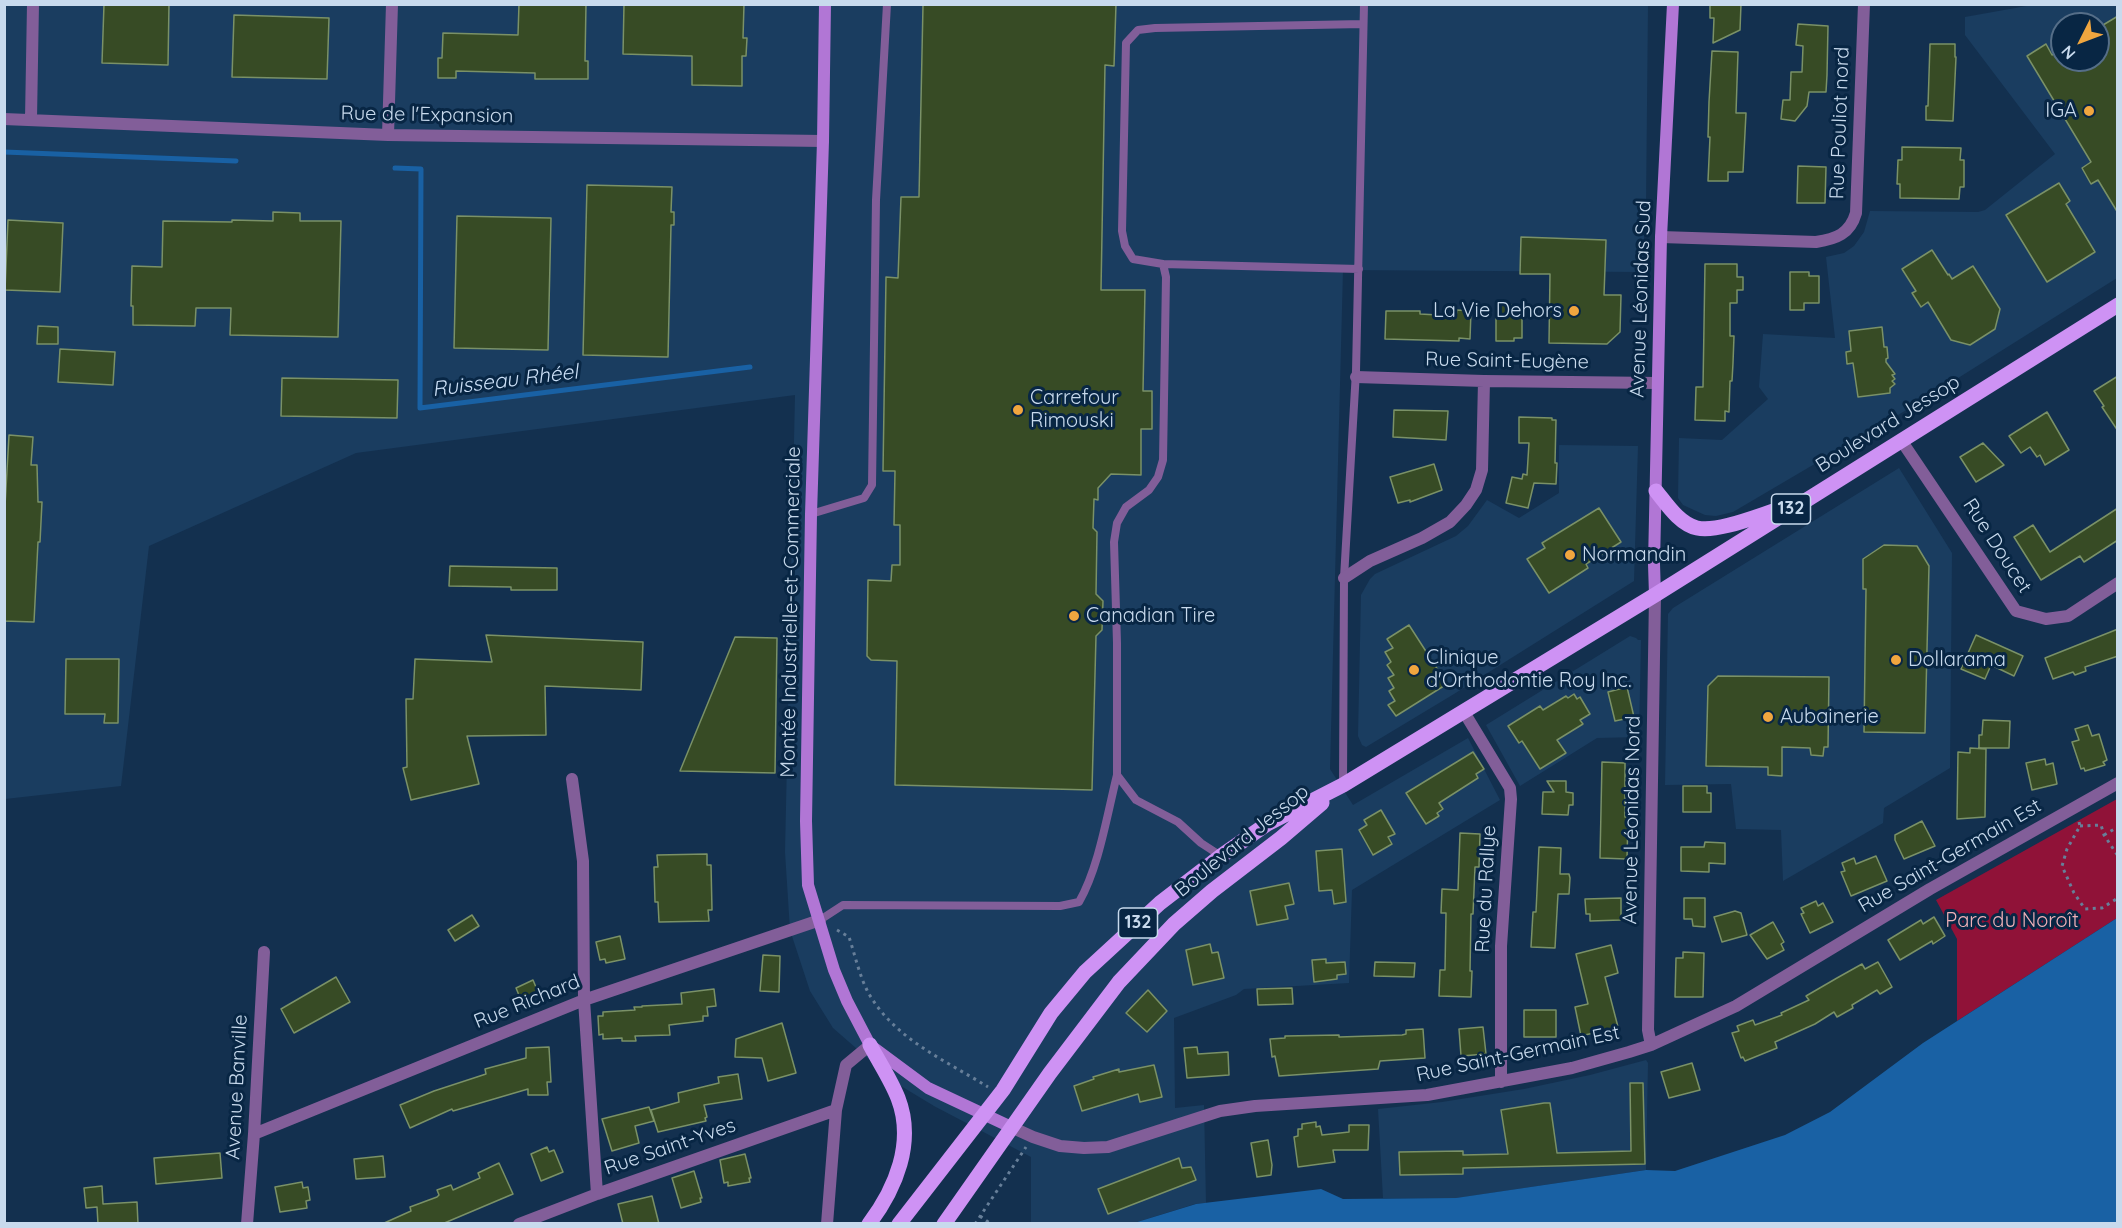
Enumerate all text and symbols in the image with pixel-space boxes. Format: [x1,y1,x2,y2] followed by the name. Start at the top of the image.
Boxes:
[2050,12,2110,72] north arrow
[2057,42,2079,64] text: N
[1825,46,1855,200] street label: Rue Pouliot nord
[2045,99,2077,123] place label: IGA
[340,101,514,129] street label: Rue de l'Expansion
[2082,104,2096,118] marker: IGA
[1626,200,1656,398] street label: Avenue Léonidas Sud
[1433,299,1562,323] place label: La Vie Dehors
[1567,304,1581,318] marker: La Vie Dehors
[1425,348,1589,374] street label: Rue Saint-Eugène
[431,360,579,402] water label: Ruisseau Rhéel
[1812,370,1964,478] street label: Boulevard Jessop
[1030,386,1119,433] place label: Carrefour Rimouski
[1011,403,1025,417] marker: Carrefour Rimouski
[776,446,806,778] street label: Montée Industrielle-et-Commerciale
[1772,494,1810,524] road number: 132
[1958,494,2036,598] street label: Rue Doucet
[1582,543,1686,567] place label: Normandin
[1563,548,1577,562] marker: Normandin
[1086,604,1215,628] place label: Canadian Tire
[1067,609,1081,623] marker: Canadian Tire
[1426,646,1632,693] place label: Clinique d'Orthodontie Roy Inc.
[1908,648,2006,672] place label: Dollarama
[1889,653,1903,667] marker: Dollarama
[1407,663,1421,677] marker: Clinique d'Orthodontie Roy Inc.
[1780,705,1879,729] place label: Aubainerie
[1761,710,1775,724] marker: Aubainerie
[1618,715,1646,925] street label: Avenue Léonidas Nord
[1170,780,1314,902] street label: Boulevard Jessop
[1854,794,2046,918] street label: Rue Saint-Germain Est
[1471,825,1501,953] street label: Rue du Rallye
[1118,908,1158,938] road number: 132
[1945,909,2079,933] park label: Parc du Noroît
[470,970,584,1034] street label: Rue Richard
[221,1014,253,1160] street label: Avenue Banville
[1414,1021,1622,1087] street label: Rue Saint-Germain Est
[601,1113,739,1181] street label: Rue Saint-Yves

